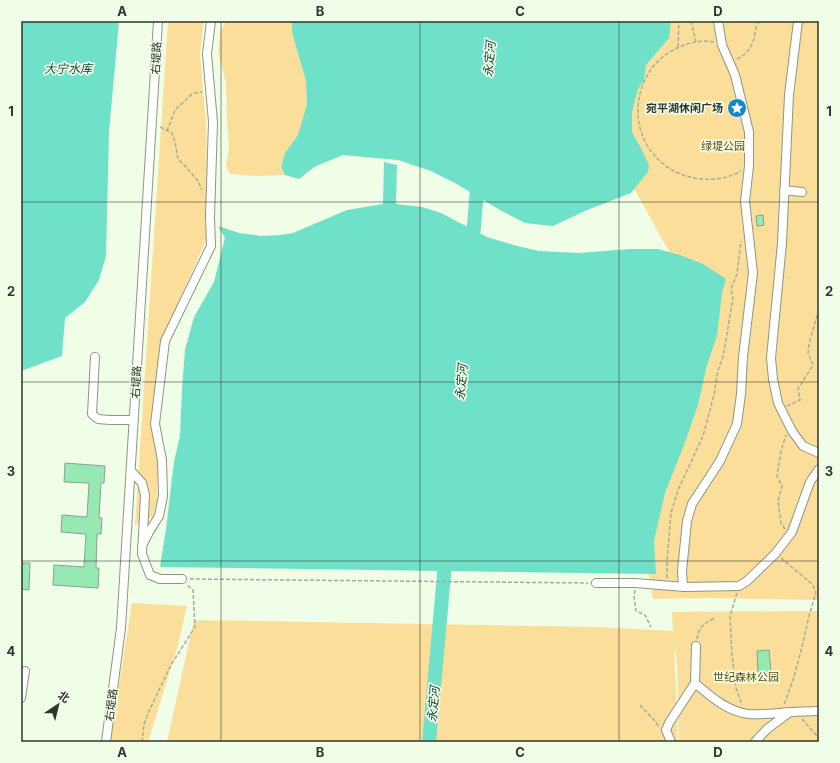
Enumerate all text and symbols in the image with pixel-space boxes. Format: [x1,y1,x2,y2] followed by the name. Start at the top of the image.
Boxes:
[117,3,127,19] text: A
[316,3,325,19] text: B
[515,3,525,19] text: C
[713,3,723,19] text: D
[480,38,498,78] water label: 永定河
[148,41,164,75] street label: 右堤路
[44,61,94,76] water label: 大宁水库
[726,97,748,119] place icon: 宛平湖休闲广场
[646,101,723,115] place label: 宛平湖休闲广场
[8,103,14,119] text: 1
[826,103,832,119] text: 1
[701,139,745,153] park label: 绿堤公园
[7,283,15,299] text: 2
[825,283,833,299] text: 2
[452,361,470,401] water label: 永定河
[128,365,144,399] street label: 右堤路
[7,463,15,479] text: 3
[825,463,833,479] text: 3
[7,643,16,659] text: 4
[825,643,834,659] text: 4
[713,670,779,684] park label: 世纪森林公园
[424,683,442,723] water label: 永定河
[38,685,78,725] north arrow
[55,688,72,706] text: 北
[102,688,120,722] street label: 右堤路
[117,744,127,760] text: A
[316,744,325,760] text: B
[515,744,525,760] text: C
[713,744,723,760] text: D

